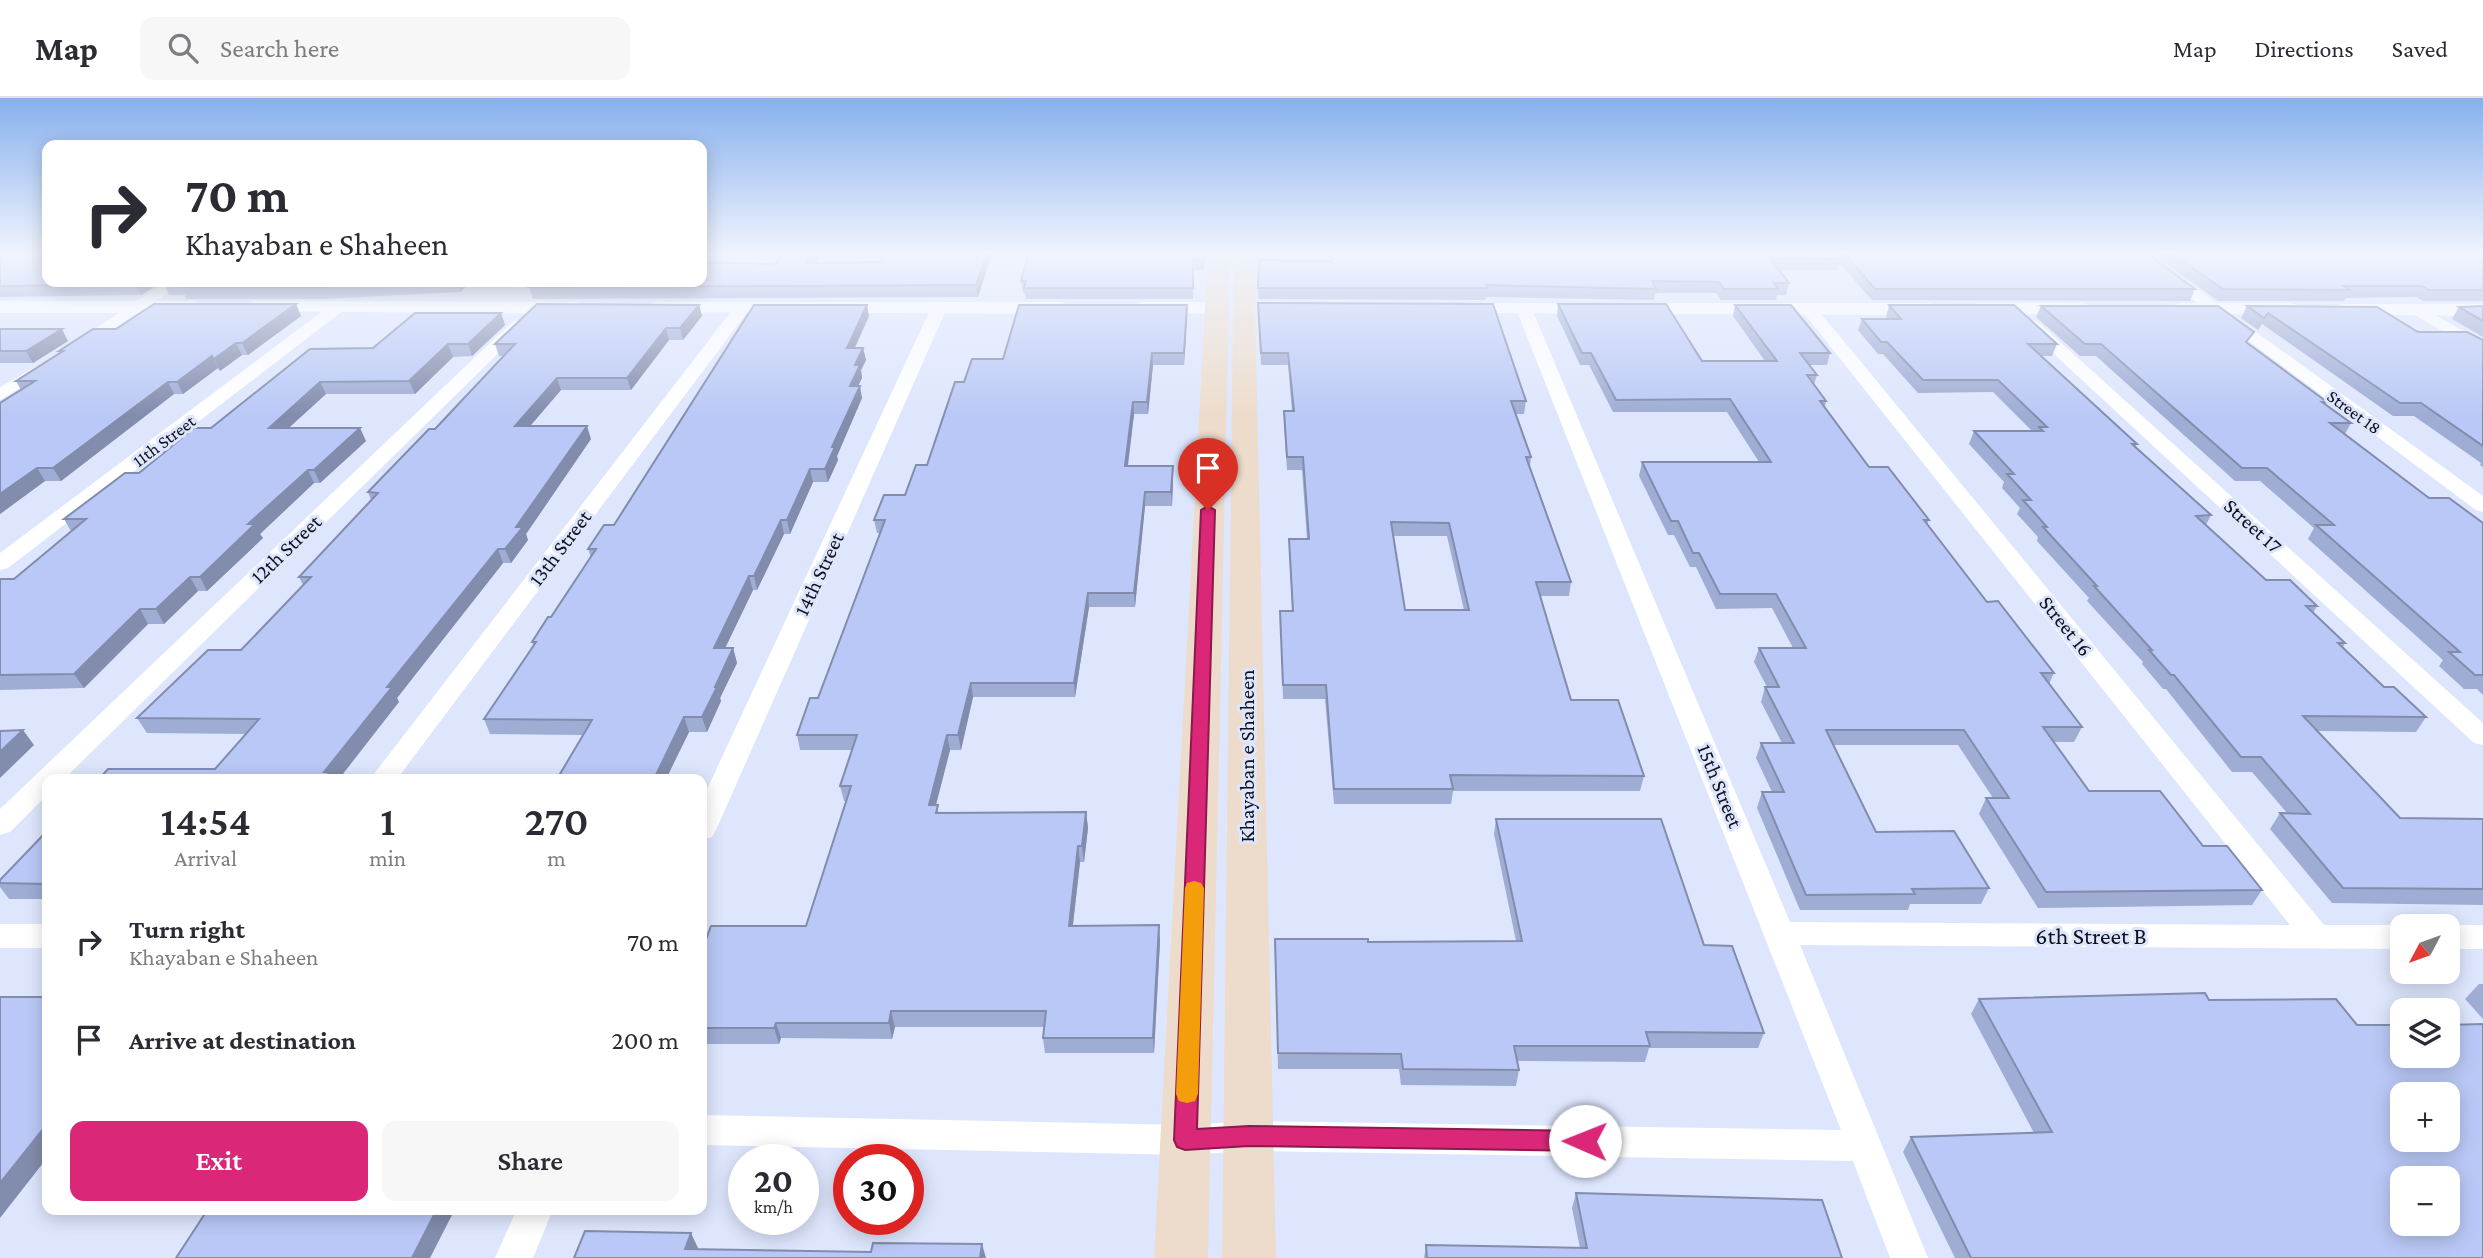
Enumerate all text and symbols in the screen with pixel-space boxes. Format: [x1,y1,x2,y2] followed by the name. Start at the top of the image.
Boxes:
[140,17,630,80] search box
[164,29,202,67] icon: search
[35,30,98,67] text: Map
[220,34,339,63] text: Search here
[2173,35,2217,62] text: Map
[2255,35,2354,62] text: Directions
[2392,35,2448,62] text: Saved
[70,168,161,259] icon: right
[185,168,289,223] text: 70 m
[185,226,449,262] text: Khayaban e Shaheen
[2323,386,2385,438] street label: Street 18
[129,410,200,471] street label: 11th Street
[1178,438,1238,510] pin
[1189,449,1227,487] icon: arrive
[2219,494,2287,558] street label: Street 17
[524,505,597,590] street label: 13th Street
[246,509,327,588] street label: 12th Street
[789,528,849,619] street label: 14th Street
[2034,591,2098,661] street label: Street 16
[1235,670,1259,842] street label: Khayaban e Shaheen
[1692,741,1748,832] street label: 15th Street
[160,797,251,844] text: 14:54
[380,797,395,844] text: 1
[525,797,589,844] text: 270
[174,845,237,871] text: Arrival
[369,845,406,871] text: min
[547,845,566,871] text: m
[2390,914,2460,984] north arrow
[2390,914,2460,1236] map controls
[129,915,245,944] text: Turn right
[2035,922,2147,949] street label: 6th Street B
[70,923,108,961] icon: right
[627,928,679,957] text: 70 m
[129,944,318,970] text: Khayaban e Shaheen
[2390,998,2460,1068] button: layers
[70,1021,108,1059] icon: arrive
[129,1026,356,1055] text: Arrive at destination
[611,1026,679,1055] text: 200 m
[2390,1082,2460,1152] button: +
[1548,1104,1622,1178] position arrow
[70,1121,368,1201] button: Exit
[382,1121,679,1201] button: Share
[833,1144,924,1235] speed limit sign: 30
[754,1161,793,1200] text: 20
[2390,1166,2460,1236] button: −
[754,1197,793,1217] text: km/h

